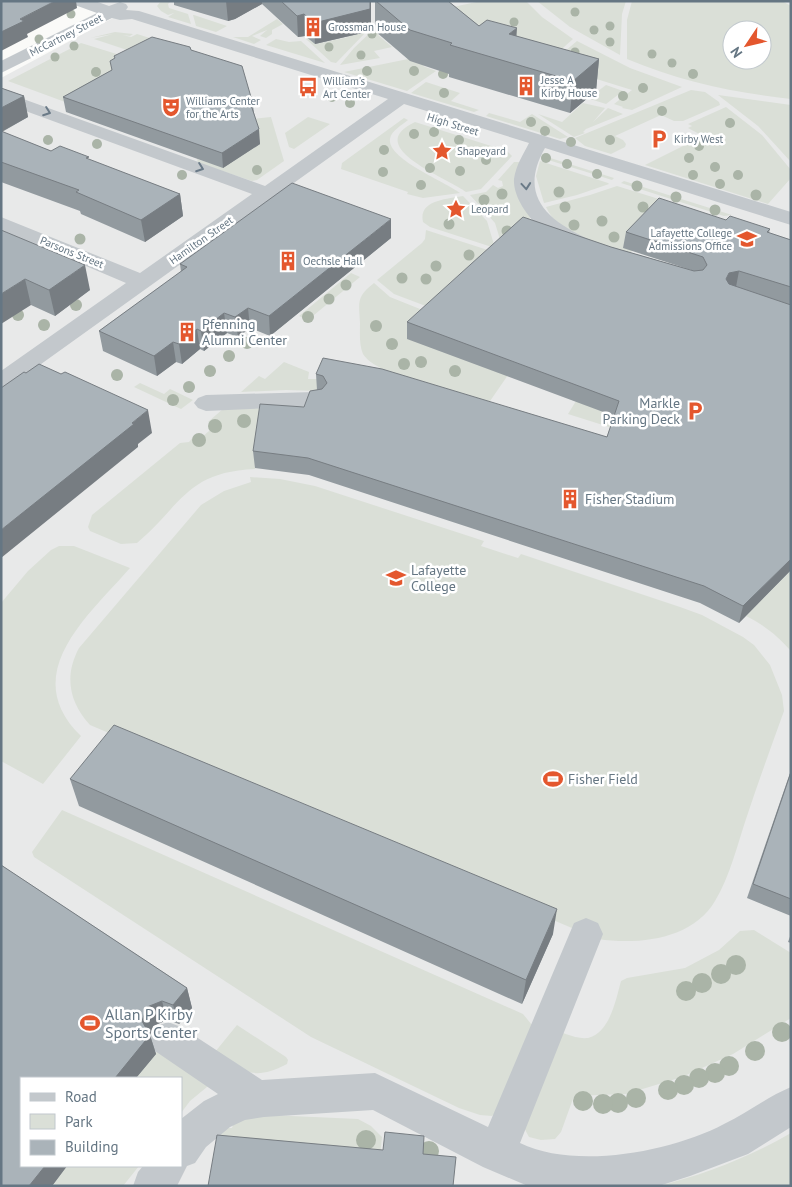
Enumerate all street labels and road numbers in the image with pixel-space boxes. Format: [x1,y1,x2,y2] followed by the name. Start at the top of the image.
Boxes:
[27,10,105,59] street label: McCartney Street
[425,110,481,139] street label: High Street
[166,213,236,267] street label: Hamilton Street
[38,233,106,271] street label: Parsons Street

